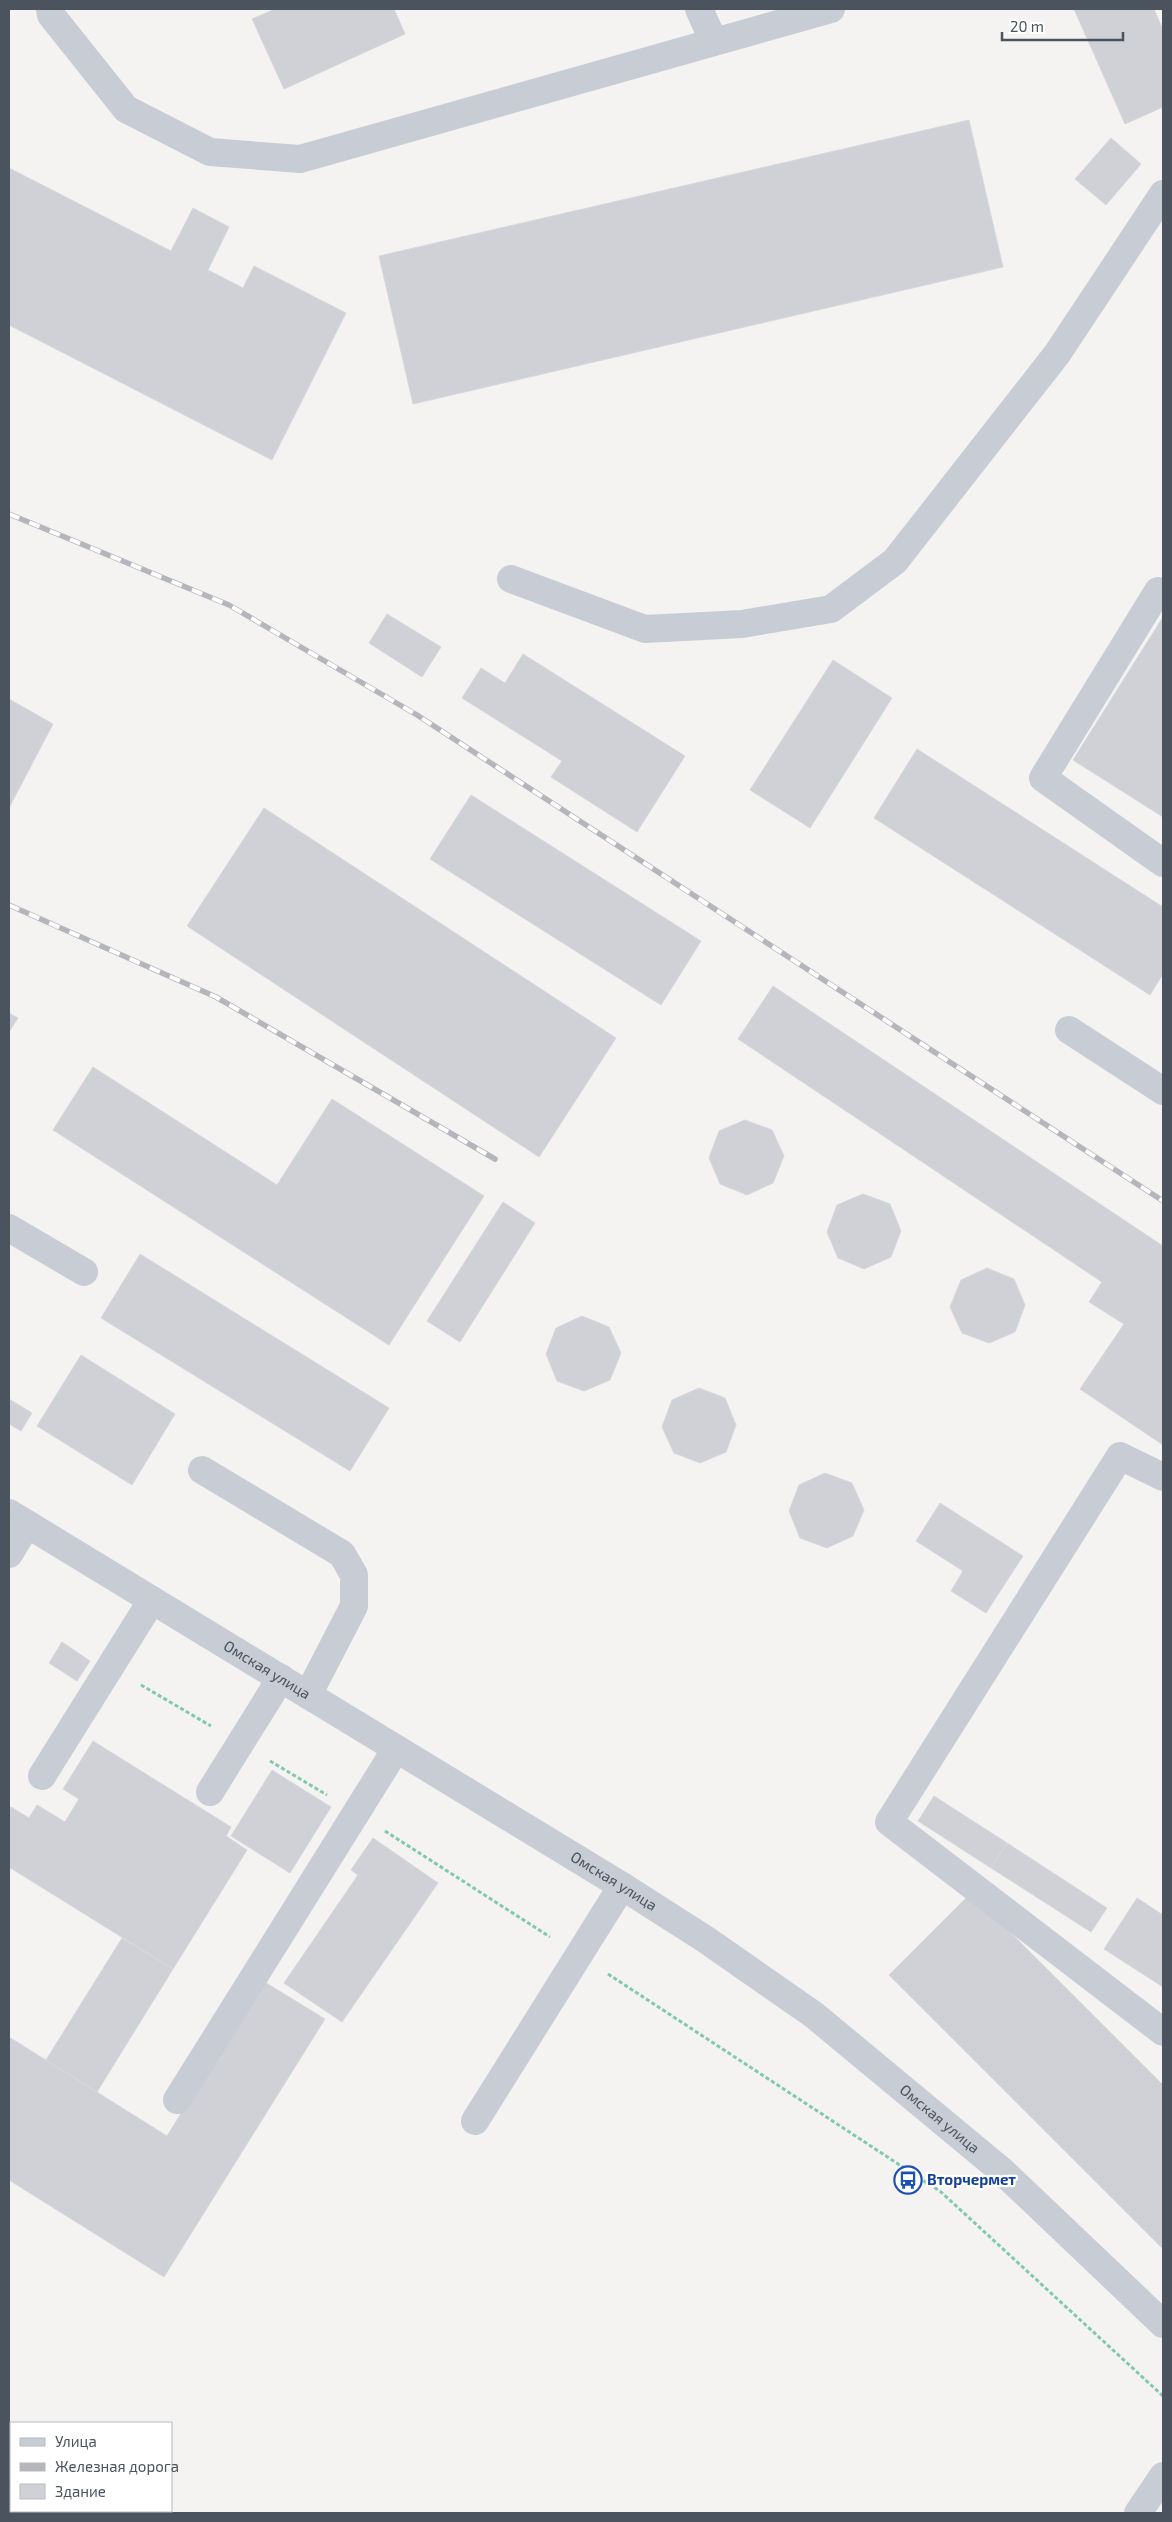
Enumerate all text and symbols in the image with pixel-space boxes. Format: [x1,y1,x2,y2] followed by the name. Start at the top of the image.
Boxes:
[1002,10,1123,42] scale bar
[1010,17,1044,35] text: 20 m
[221,1636,314,1702] street label: Омская улица
[568,1847,661,1914] street label: Омская улица
[897,2080,984,2157] street label: Омская улица
[893,2165,923,2195] bus stop icon: Вторчермет
[927,2170,1016,2188] place label: Вторчермет
[10,2422,172,2512] legend
[55,2432,97,2450] text: Улица
[55,2457,179,2475] text: Железная дорога
[55,2482,106,2500] text: Здание

